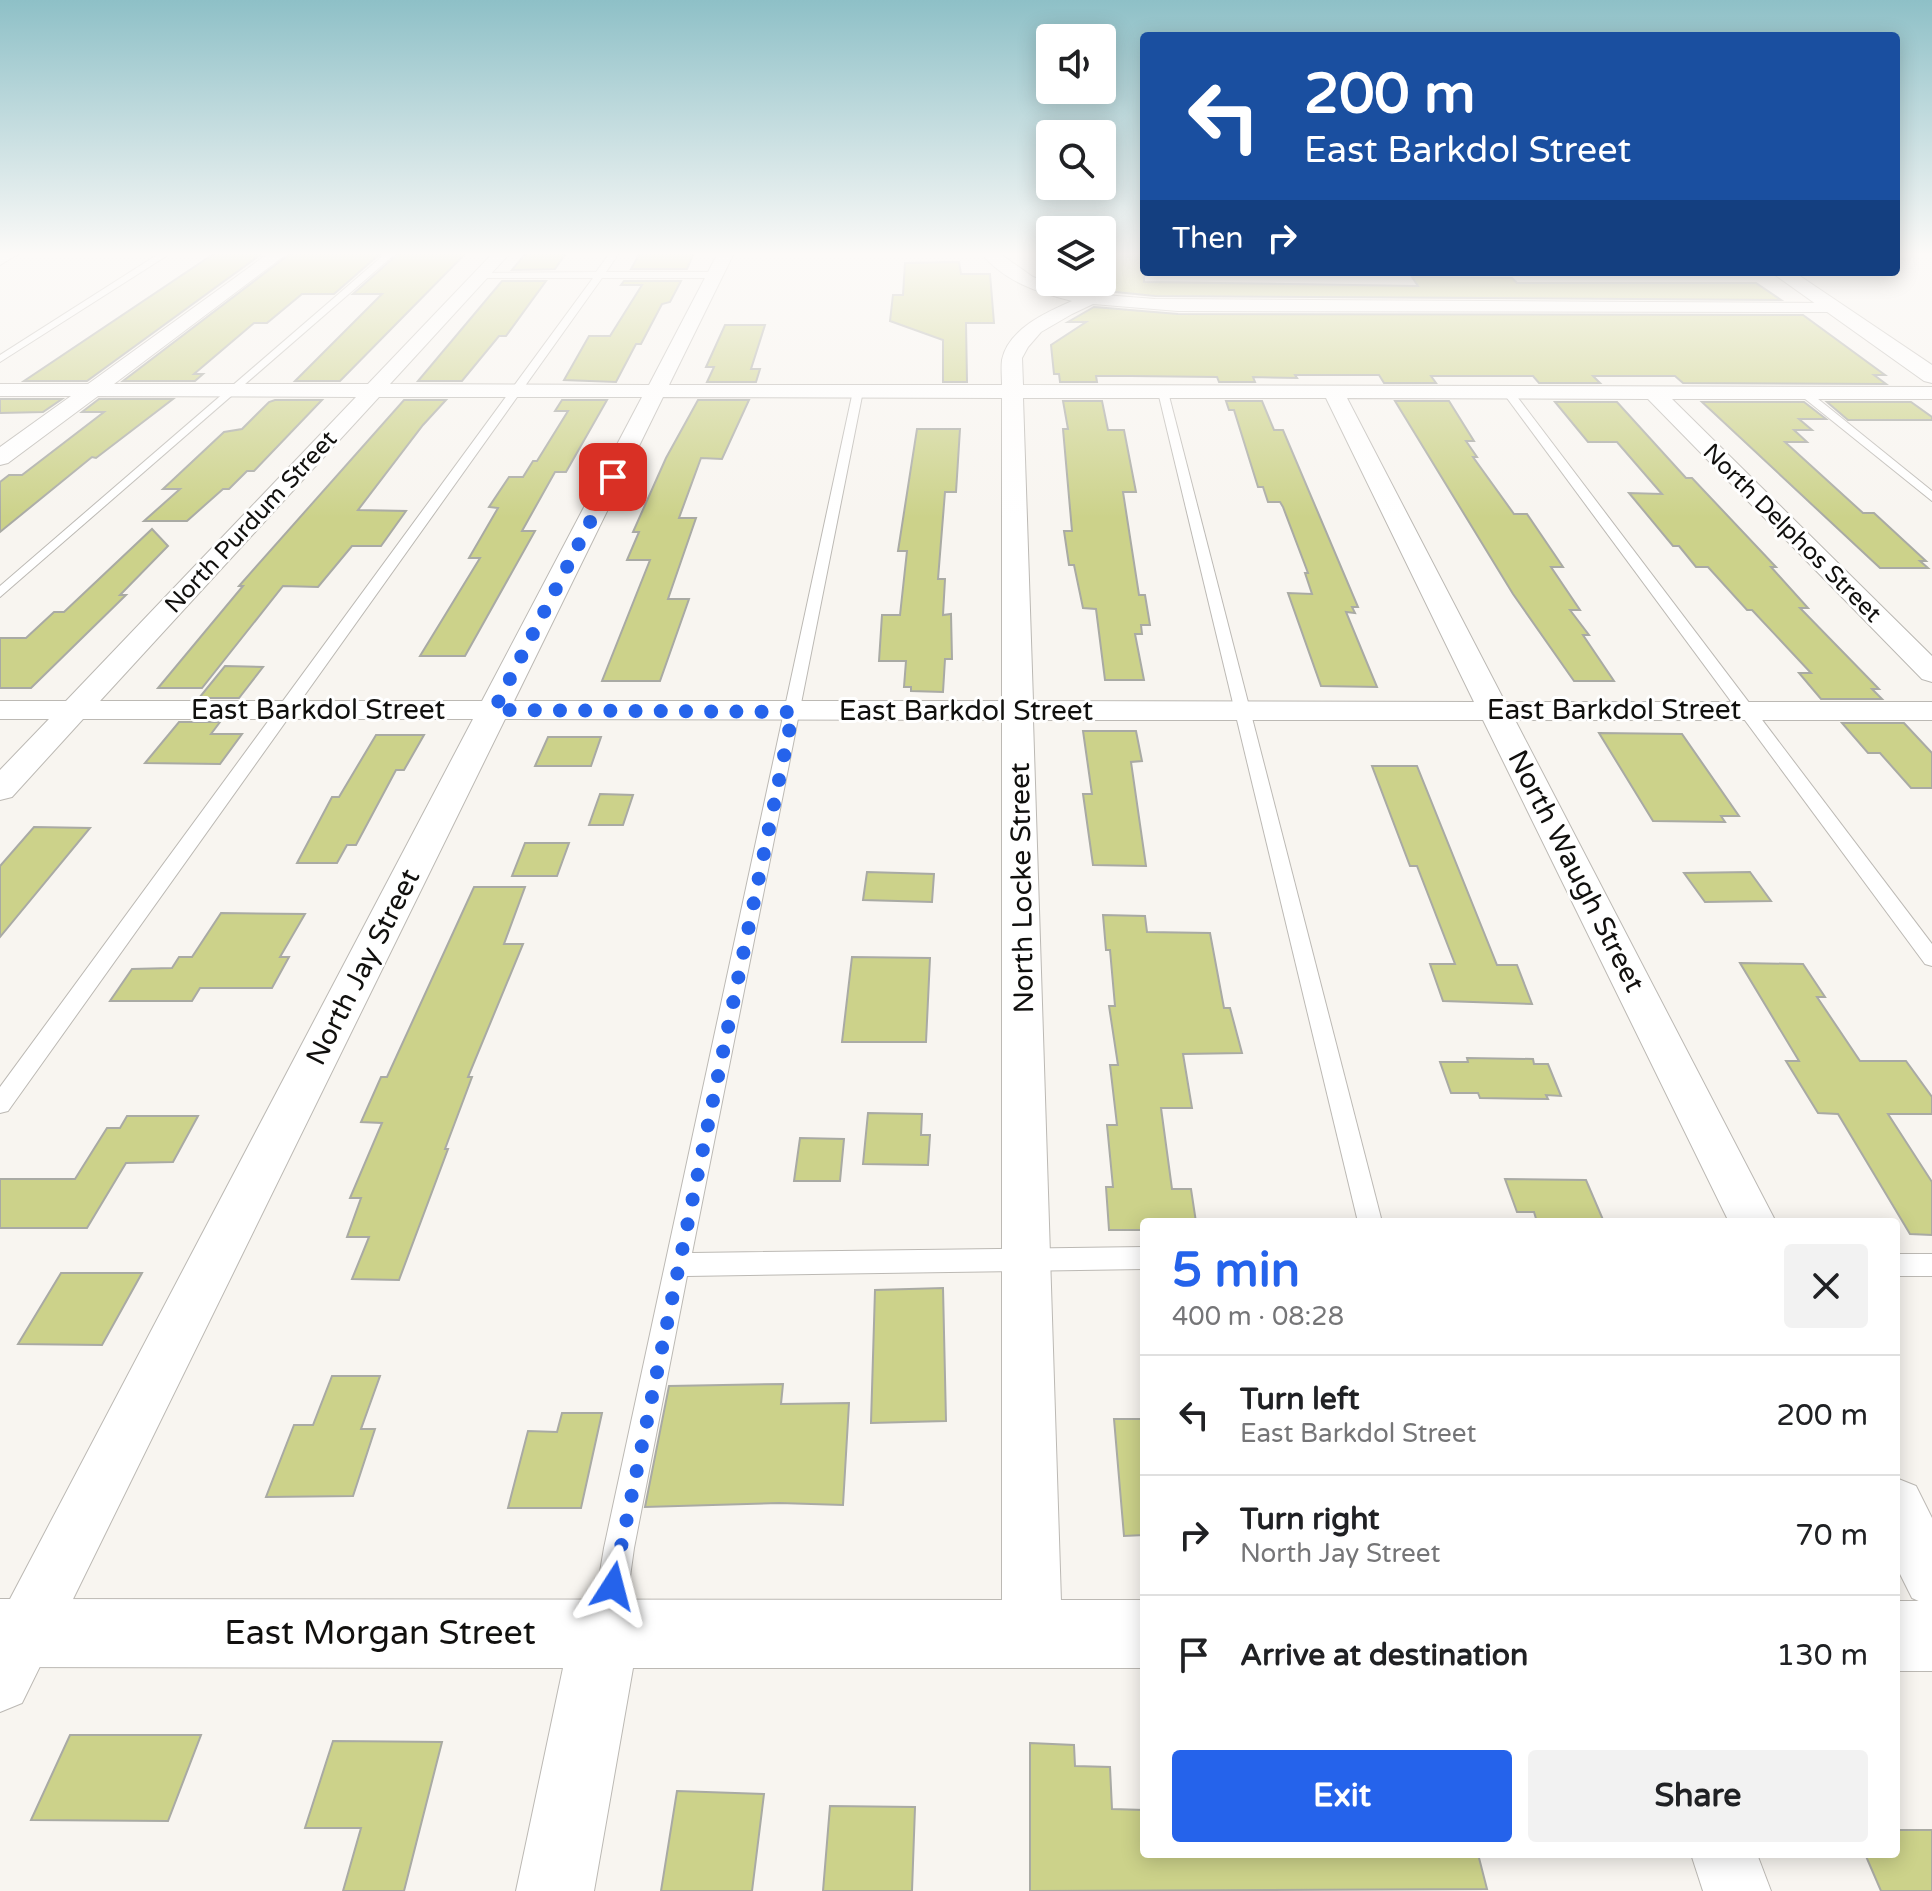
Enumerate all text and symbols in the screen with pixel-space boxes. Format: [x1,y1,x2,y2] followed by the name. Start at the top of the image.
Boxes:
[1036,24,1116,296] map controls
[1036,24,1116,104] button: sound
[1304,61,1475,128] text: 200 m
[1172,64,1276,168] icon: left
[1036,120,1116,200] button: search
[1304,129,1631,172] text: East Barkdol Street
[1036,216,1116,296] button: layers
[1260,216,1304,260] icon: right
[1172,220,1244,257] text: Then
[159,425,343,619] street label: North Purdum Street
[1697,438,1887,628] street label: North Delphos Street
[579,443,647,511] pin
[591,455,635,499] icon: arrive
[191,693,446,727] street label: East Barkdol Street
[1487,693,1742,727] street label: East Barkdol Street
[839,694,1094,728] street label: East Barkdol Street
[1500,744,1652,998] street label: North Waugh Street
[1003,762,1041,1014] street label: North Locke Street
[299,863,427,1071] street label: North Jay Street
[1172,1242,1300,1300] text: 5 min
[1784,1244,1868,1328] button: close
[1172,1301,1344,1332] text: 400 m · 08:28
[1240,1381,1359,1418] text: Turn left
[1172,1393,1216,1437] icon: left
[1776,1397,1868,1434] text: 200 m
[1240,1418,1476,1449] text: East Barkdol Street
[1240,1501,1380,1538] text: Turn right
[1172,1513,1216,1557] icon: right
[1795,1517,1868,1554] text: 70 m
[1240,1538,1440,1569] text: North Jay Street
[571,1544,655,1628] position arrow
[224,1613,536,1654] street label: East Morgan Street
[1172,1633,1216,1677] icon: arrive
[1240,1637,1528,1674] text: Arrive at destination
[1776,1637,1868,1674] text: 130 m
[1172,1750,1512,1842] button: Exit
[1528,1750,1868,1842] button: Share

